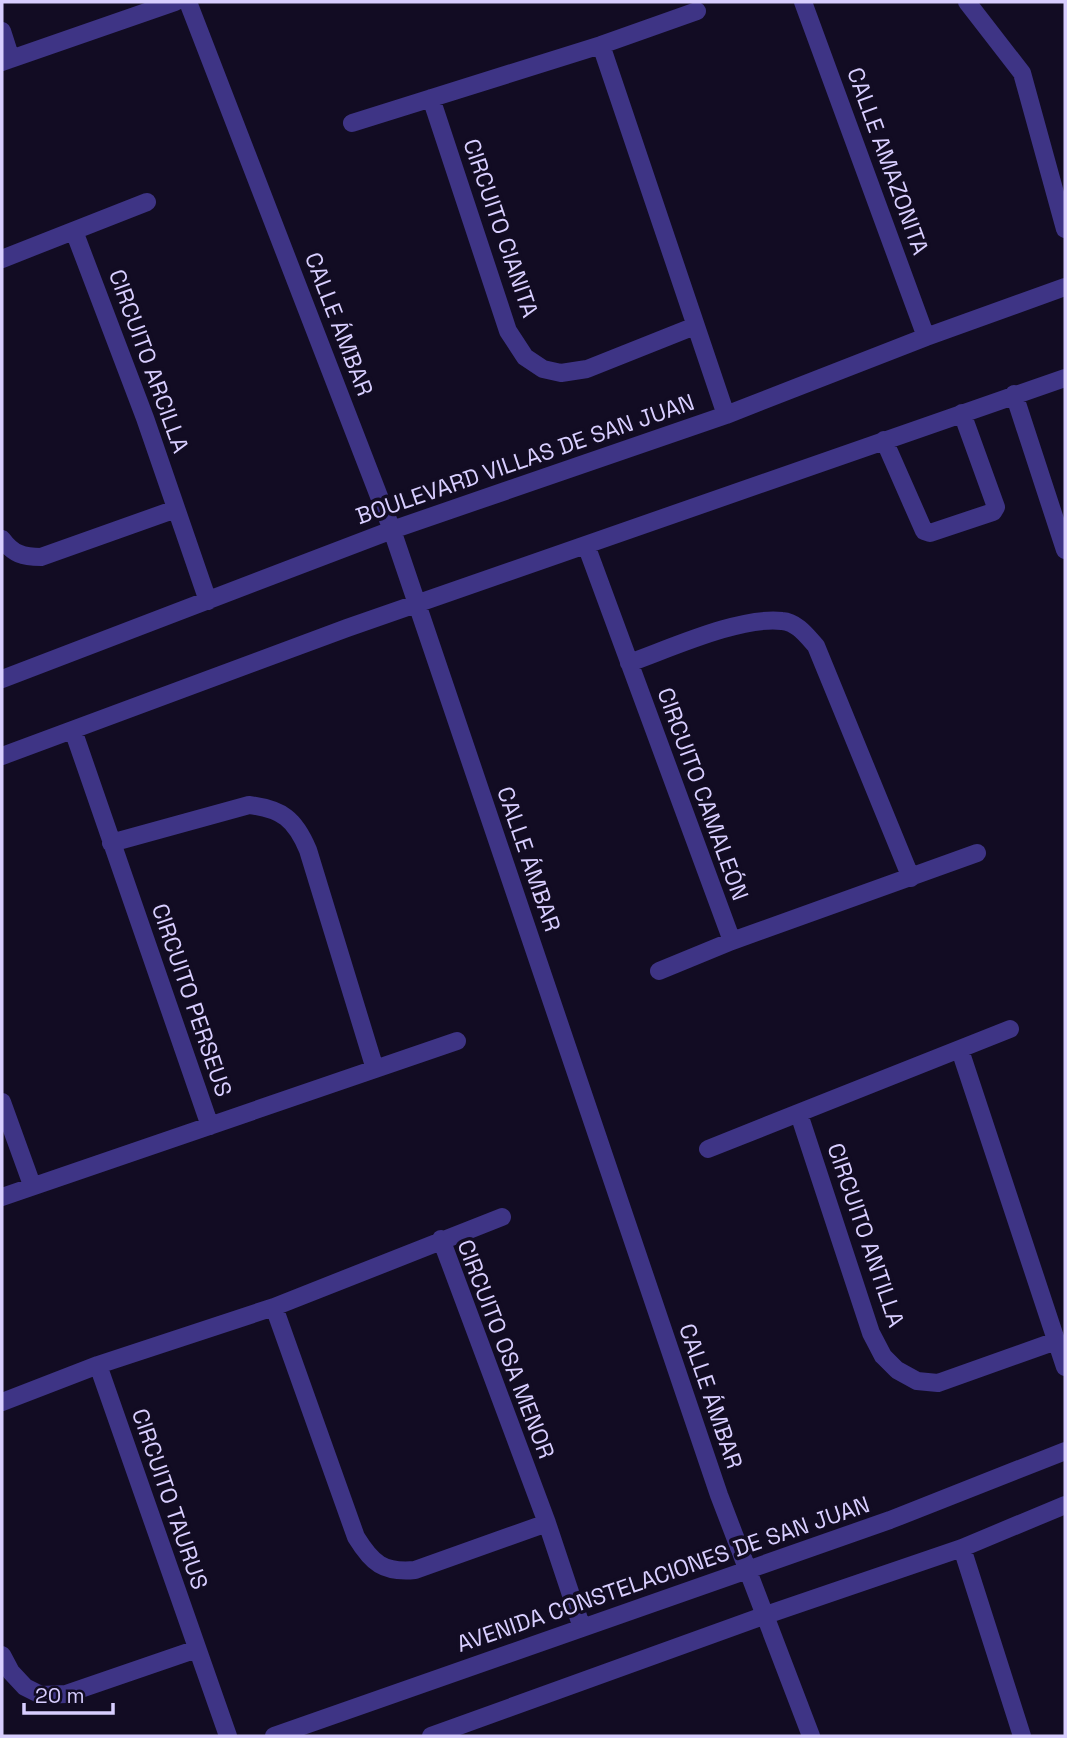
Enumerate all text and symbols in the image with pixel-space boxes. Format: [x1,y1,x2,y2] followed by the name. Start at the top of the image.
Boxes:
[840,63,936,259] street label: CALLE AMAZONITA
[456,135,546,321] street label: CIRCUITO CIANITA
[298,248,380,400] street label: CALLE ÁMBAR
[102,265,196,457] street label: CIRCUITO ARCILLA
[352,387,698,531] street label: BOULEVARD VILLAS DE SAN JUAN
[651,683,755,905] street label: CIRCUITO CAMALEÓN
[490,783,568,935] street label: CALLE ÁMBAR
[145,899,239,1101] street label: CIRCUITO PERSEUS
[820,1139,912,1331] street label: CIRCUITO ANTILLA
[450,1235,562,1463] street label: CIRCUITO OSA MENOR
[672,1320,750,1472] street label: CALLE ÁMBAR
[125,1405,215,1593] street label: CIRCUITO TAURUS
[453,1489,873,1659] street label: AVENIDA CONSTELACIONES DE SAN JUAN
[24,1672,114,1716] scale bar
[35,1682,85,1709] text: 20 m

